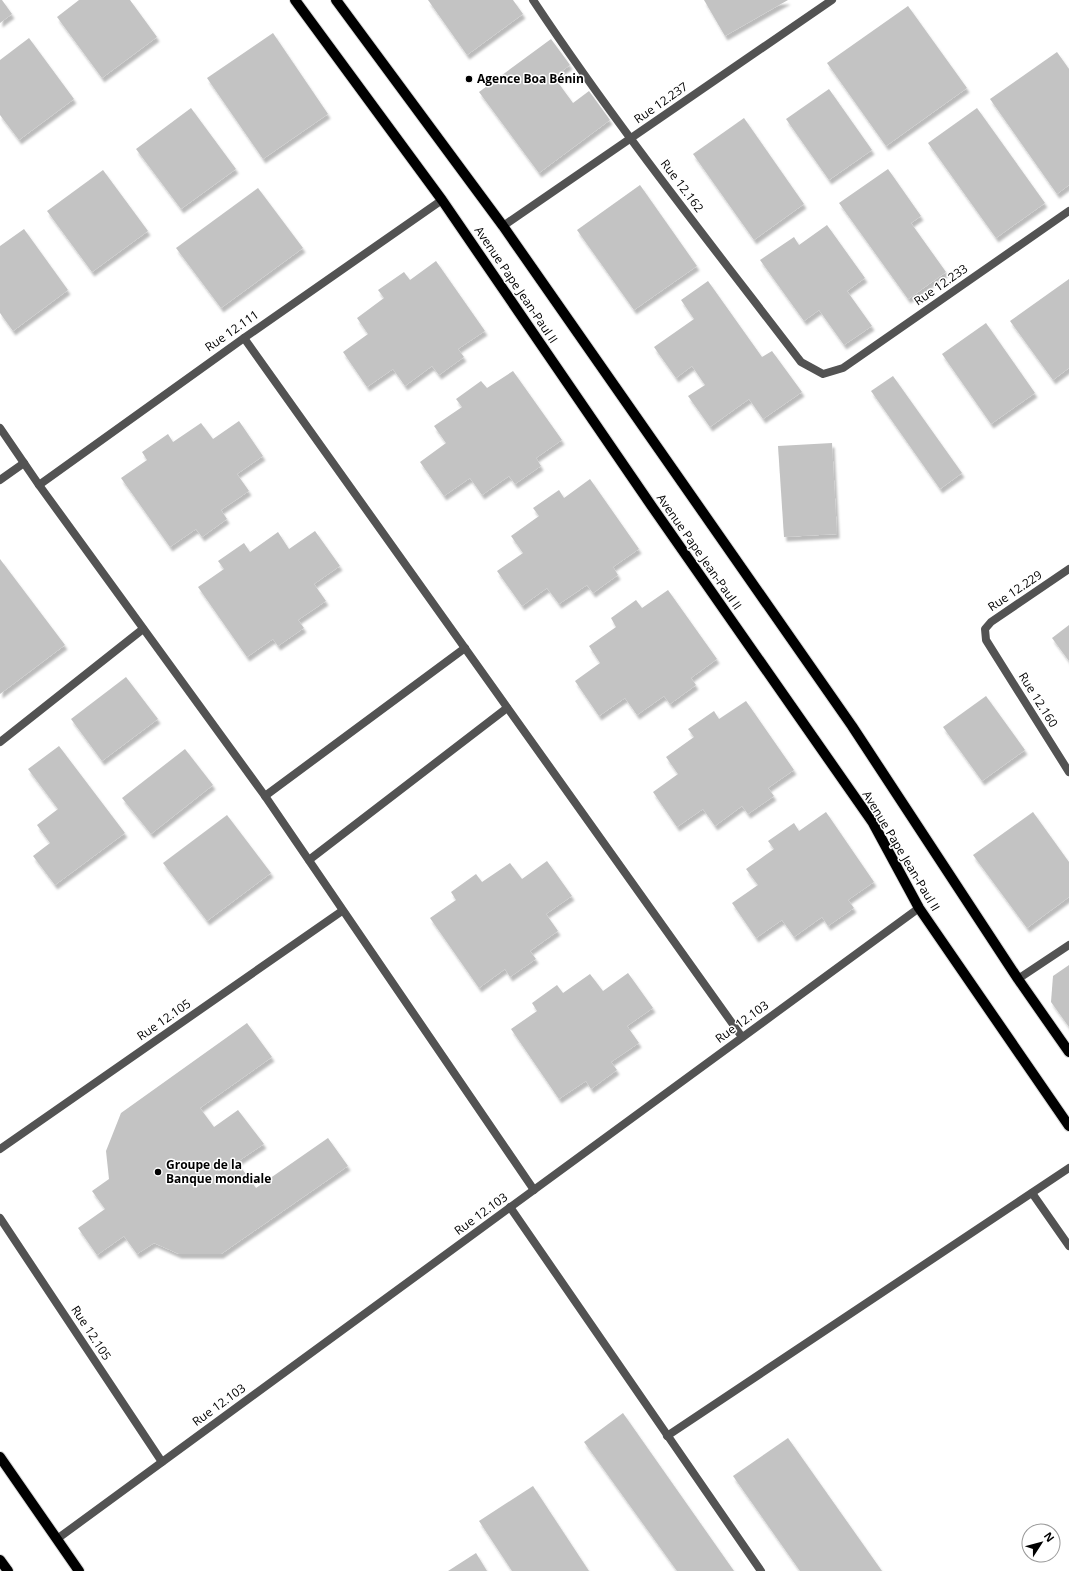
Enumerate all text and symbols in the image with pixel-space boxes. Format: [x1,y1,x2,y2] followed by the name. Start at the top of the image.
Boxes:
[477,70,584,87] place label: Agence Boa Bénin
[464,74,474,84] marker: Agence Boa Bénin
[630,78,691,127] street label: Rue 12.237
[657,156,708,216] street label: Rue 12.162
[471,223,562,347] street label: Avenue Pape Jean-Paul II
[910,260,971,309] street label: Rue 12.233
[201,306,262,355] street label: Rue 12.111
[653,490,746,613] street label: Avenue Pape Jean-Paul II
[984,566,1045,615] street label: Rue 12.229
[1015,669,1062,731] street label: Rue 12.160
[859,787,944,914] street label: Avenue Pape Jean-Paul II
[133,995,194,1044] street label: Rue 12.105
[712,996,772,1047] street label: Rue 12.103
[166,1156,271,1187] place label: Groupe de la Banque mondiale
[153,1167,163,1177] marker: Groupe de la Banque mondiale
[451,1188,511,1239] street label: Rue 12.103
[67,1302,116,1364] street label: Rue 12.105
[189,1379,249,1430] street label: Rue 12.103
[1021,1523,1061,1563] north arrow
[1041,1529,1058,1545] text: N

